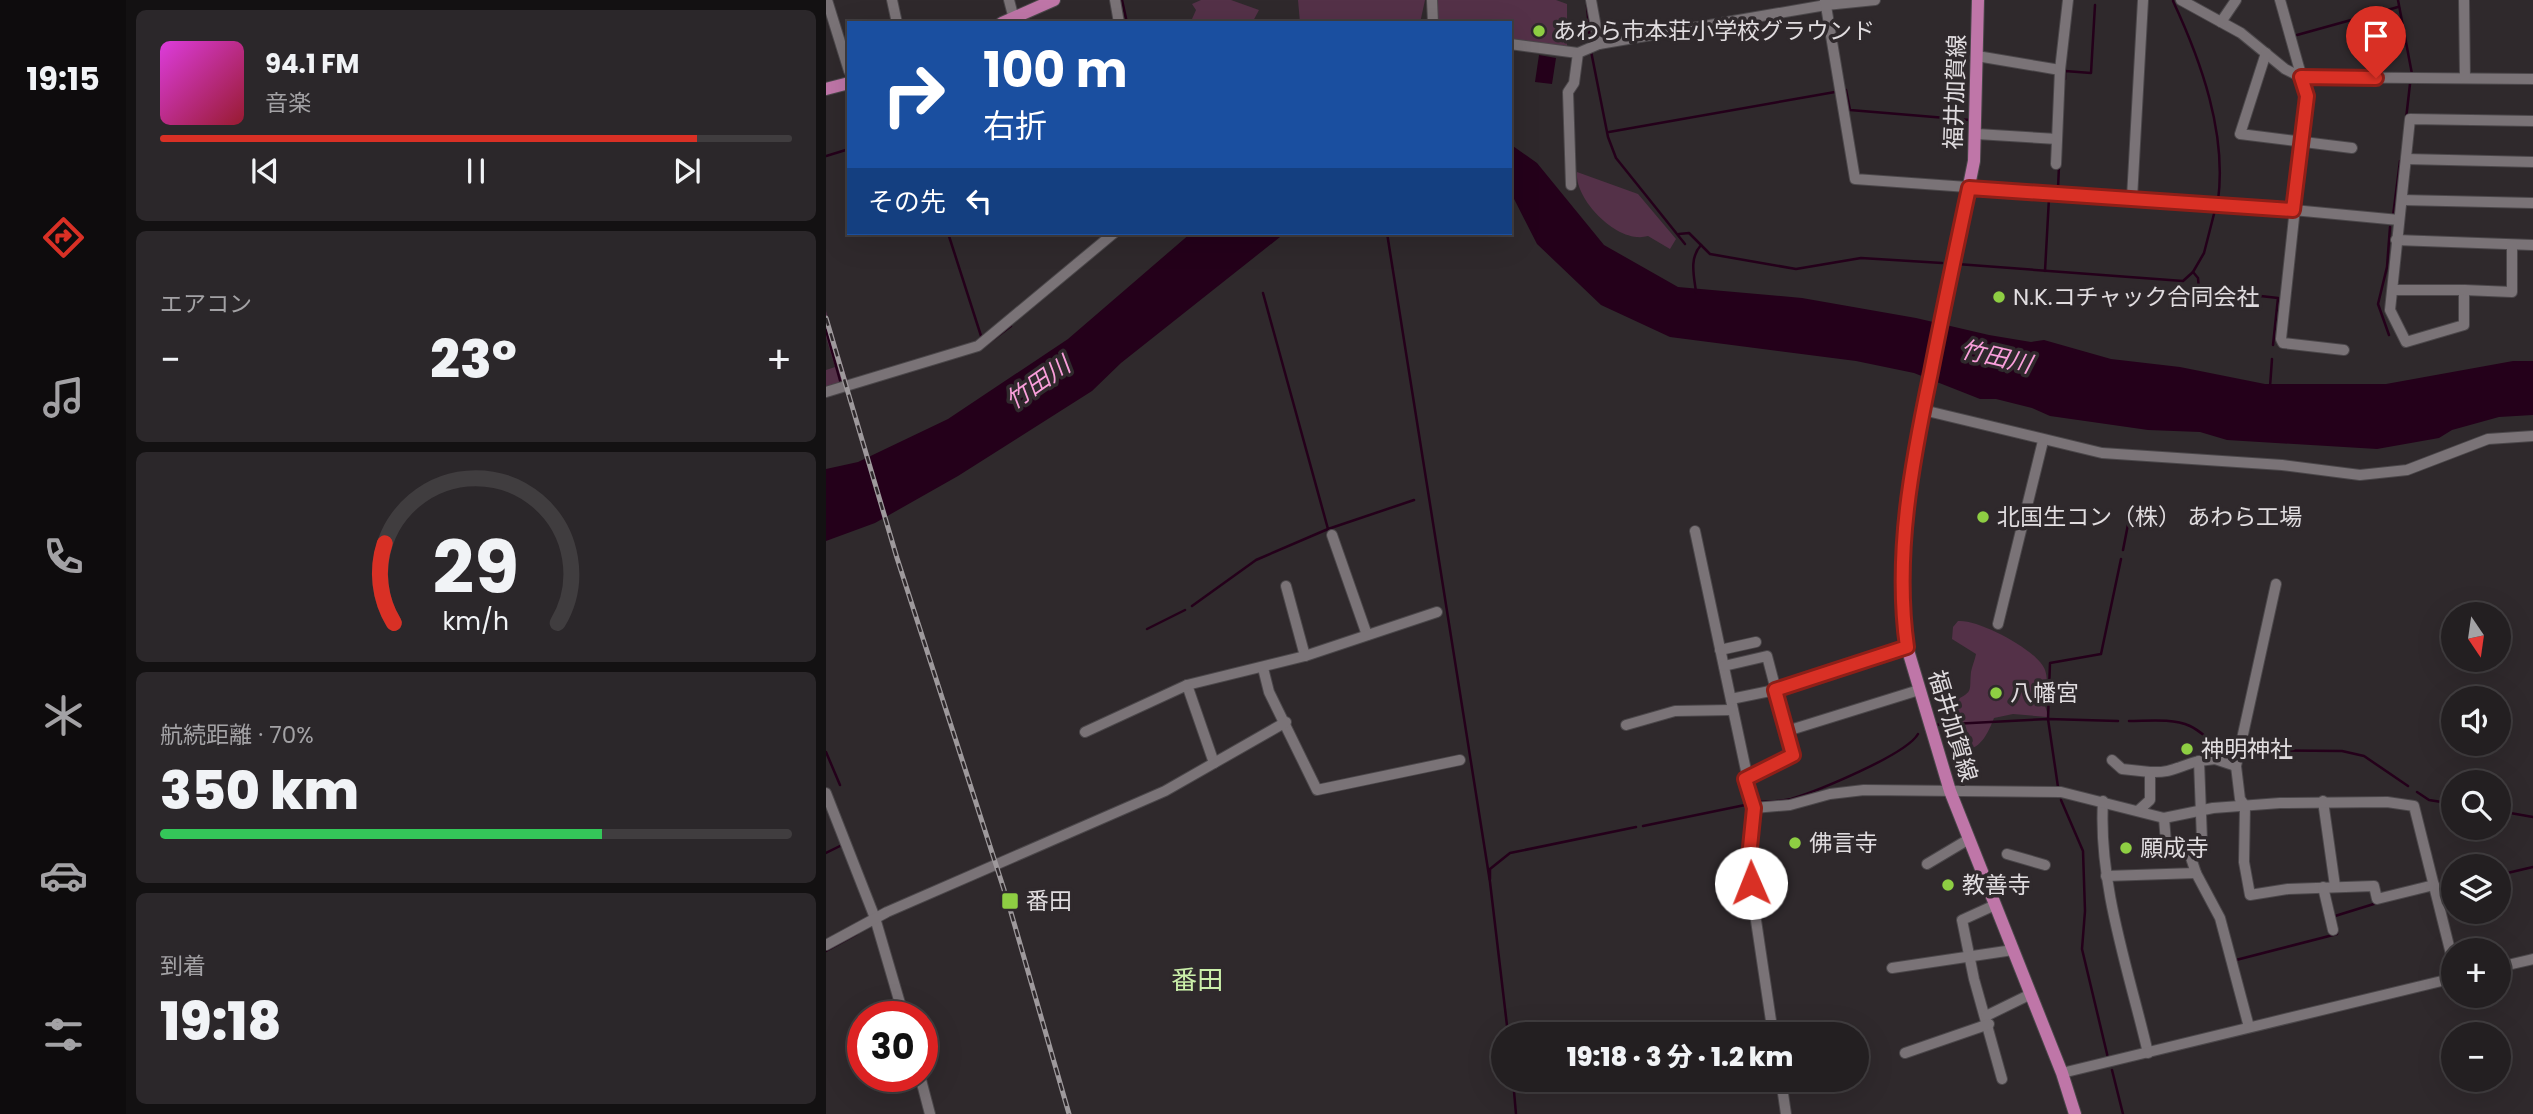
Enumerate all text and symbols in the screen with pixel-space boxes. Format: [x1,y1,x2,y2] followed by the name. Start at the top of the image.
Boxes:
[2346,6,2406,78] pin
[1553,15,1875,47] place label: あわら市本荘小学校グラウンド
[2357,17,2395,55] icon: arrive
[1531,23,1547,39] marker: あわら市本荘小学校グラウンド
[1937,34,1973,150] street label: 福井加賀線
[983,36,1128,104] text: 100 m
[265,46,359,82] text: 94.1 FM
[868,49,959,140] icon: right
[26,56,100,101] text: 19:15
[265,87,311,119] text: 音楽
[983,103,1047,148] text: 右折
[246,152,284,190] icon: previous
[457,152,495,190] icon: pause
[668,152,706,190] icon: next
[960,182,998,220] icon: left
[868,184,946,220] text: その先
[39,213,88,262] icon: directions
[2013,281,2259,313] place label: N.K.コチャック合同会社
[160,288,252,320] text: エアコン
[1991,289,2007,305] marker: N.K.コチャック合同会社
[430,323,517,396] text: 23°
[1957,332,2038,381] water label: 竹田川
[160,333,181,386] text: −
[766,333,792,386] text: +
[999,347,1079,417] water label: 竹田川
[39,373,88,422] icon: music
[1997,501,2302,533] place label: 北国生コン（株） あわら工場
[1975,509,1991,525] marker: 北国生コン（株） あわら工場
[433,517,519,618] text: 29
[39,532,88,581] icon: phone
[2441,602,2511,672] north arrow
[2441,602,2511,1092] map controls
[443,604,509,639] text: km/h
[1921,666,1985,786] street label: 福井加賀線
[2010,677,2079,709] place label: 八幡宮
[1988,685,2004,701] marker: 八幡宮
[2441,686,2511,756] button: sound
[39,691,88,740] icon: climate
[160,719,314,751] text: 航続距離 · 70%
[2201,733,2293,765] place label: 神明神社
[2179,741,2195,757] marker: 神明神社
[160,754,359,827] text: 350 km
[2441,770,2511,840] button: search
[1809,827,1878,859] place label: 佛言寺
[2140,832,2209,864] place label: 願成寺
[1787,835,1803,851] marker: 佛言寺
[2118,840,2134,856] marker: 願成寺
[1714,846,1788,920] position arrow
[39,851,88,900] icon: car
[2441,854,2511,924] button: layers
[1962,869,2031,901] place label: 教善寺
[1940,877,1956,893] marker: 教善寺
[1026,885,1072,917] place label: 番田
[1000,891,1020,911] marker: 番田
[2441,938,2511,1008] button: +
[160,950,206,982] text: 到着
[1171,962,1223,998] district label: 番田
[160,985,281,1058] text: 19:18
[847,1001,938,1092] speed limit sign: 30
[39,1010,88,1059] icon: filters
[2441,1022,2511,1092] button: −
[1567,1039,1793,1075] text: 19:18 · 3 分 · 1.2 km

